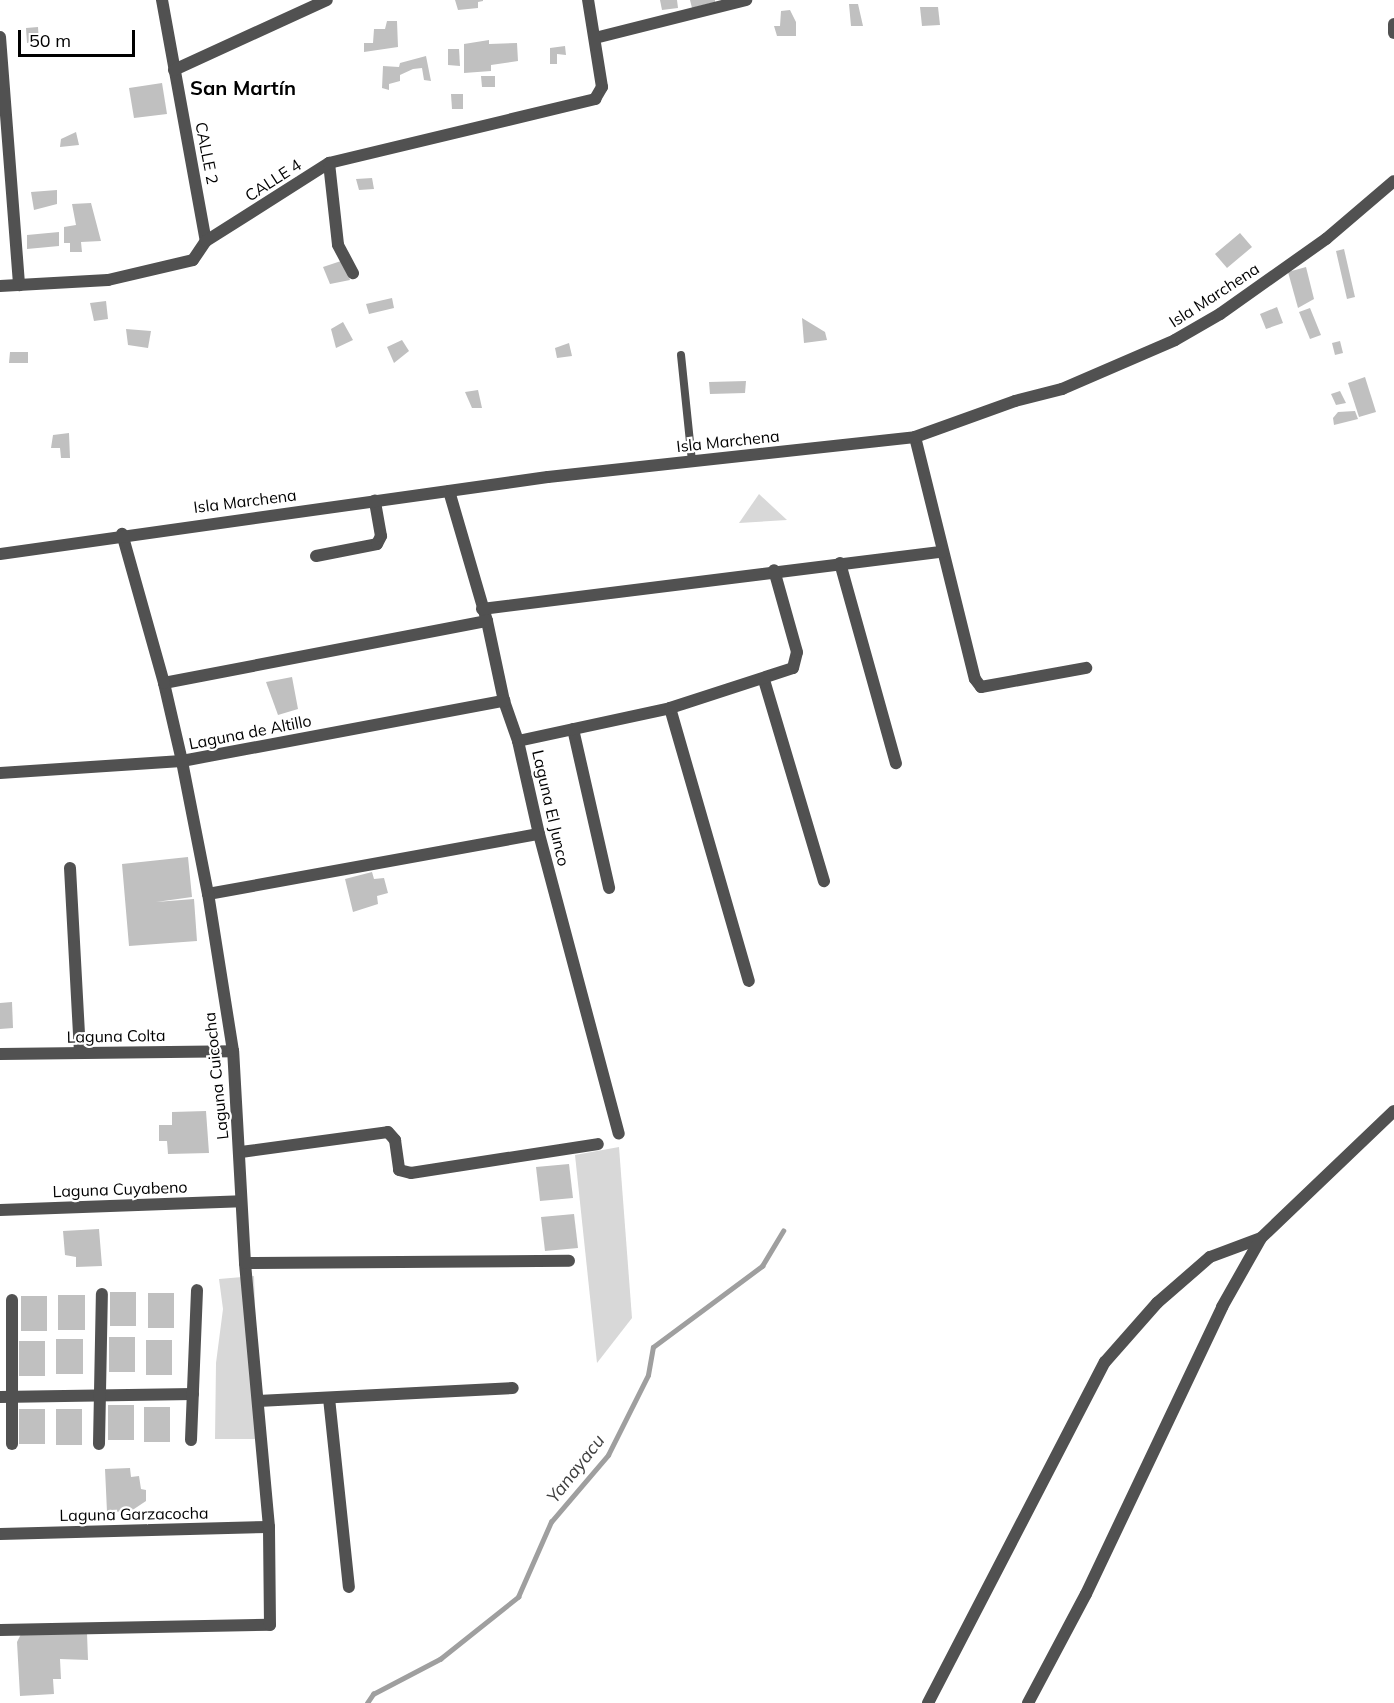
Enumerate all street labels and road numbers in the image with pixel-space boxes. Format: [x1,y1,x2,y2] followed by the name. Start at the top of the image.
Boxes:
[192,120,222,186] street label: CALLE 2
[241,155,305,205] street label: CALLE 4
[1165,259,1263,331] street label: Isla Marchena
[675,426,781,456] street label: Isla Marchena
[192,485,298,517] street label: Isla Marchena
[187,711,313,753] street label: Laguna de Altillo
[528,748,574,868] street label: Laguna El Junco
[200,1011,232,1141] street label: Laguna Cuicocha
[66,1026,166,1046] street label: Laguna Colta
[52,1177,188,1201] street label: Laguna Cuyabeno
[59,1503,209,1525] street label: Laguna Garzacocha

